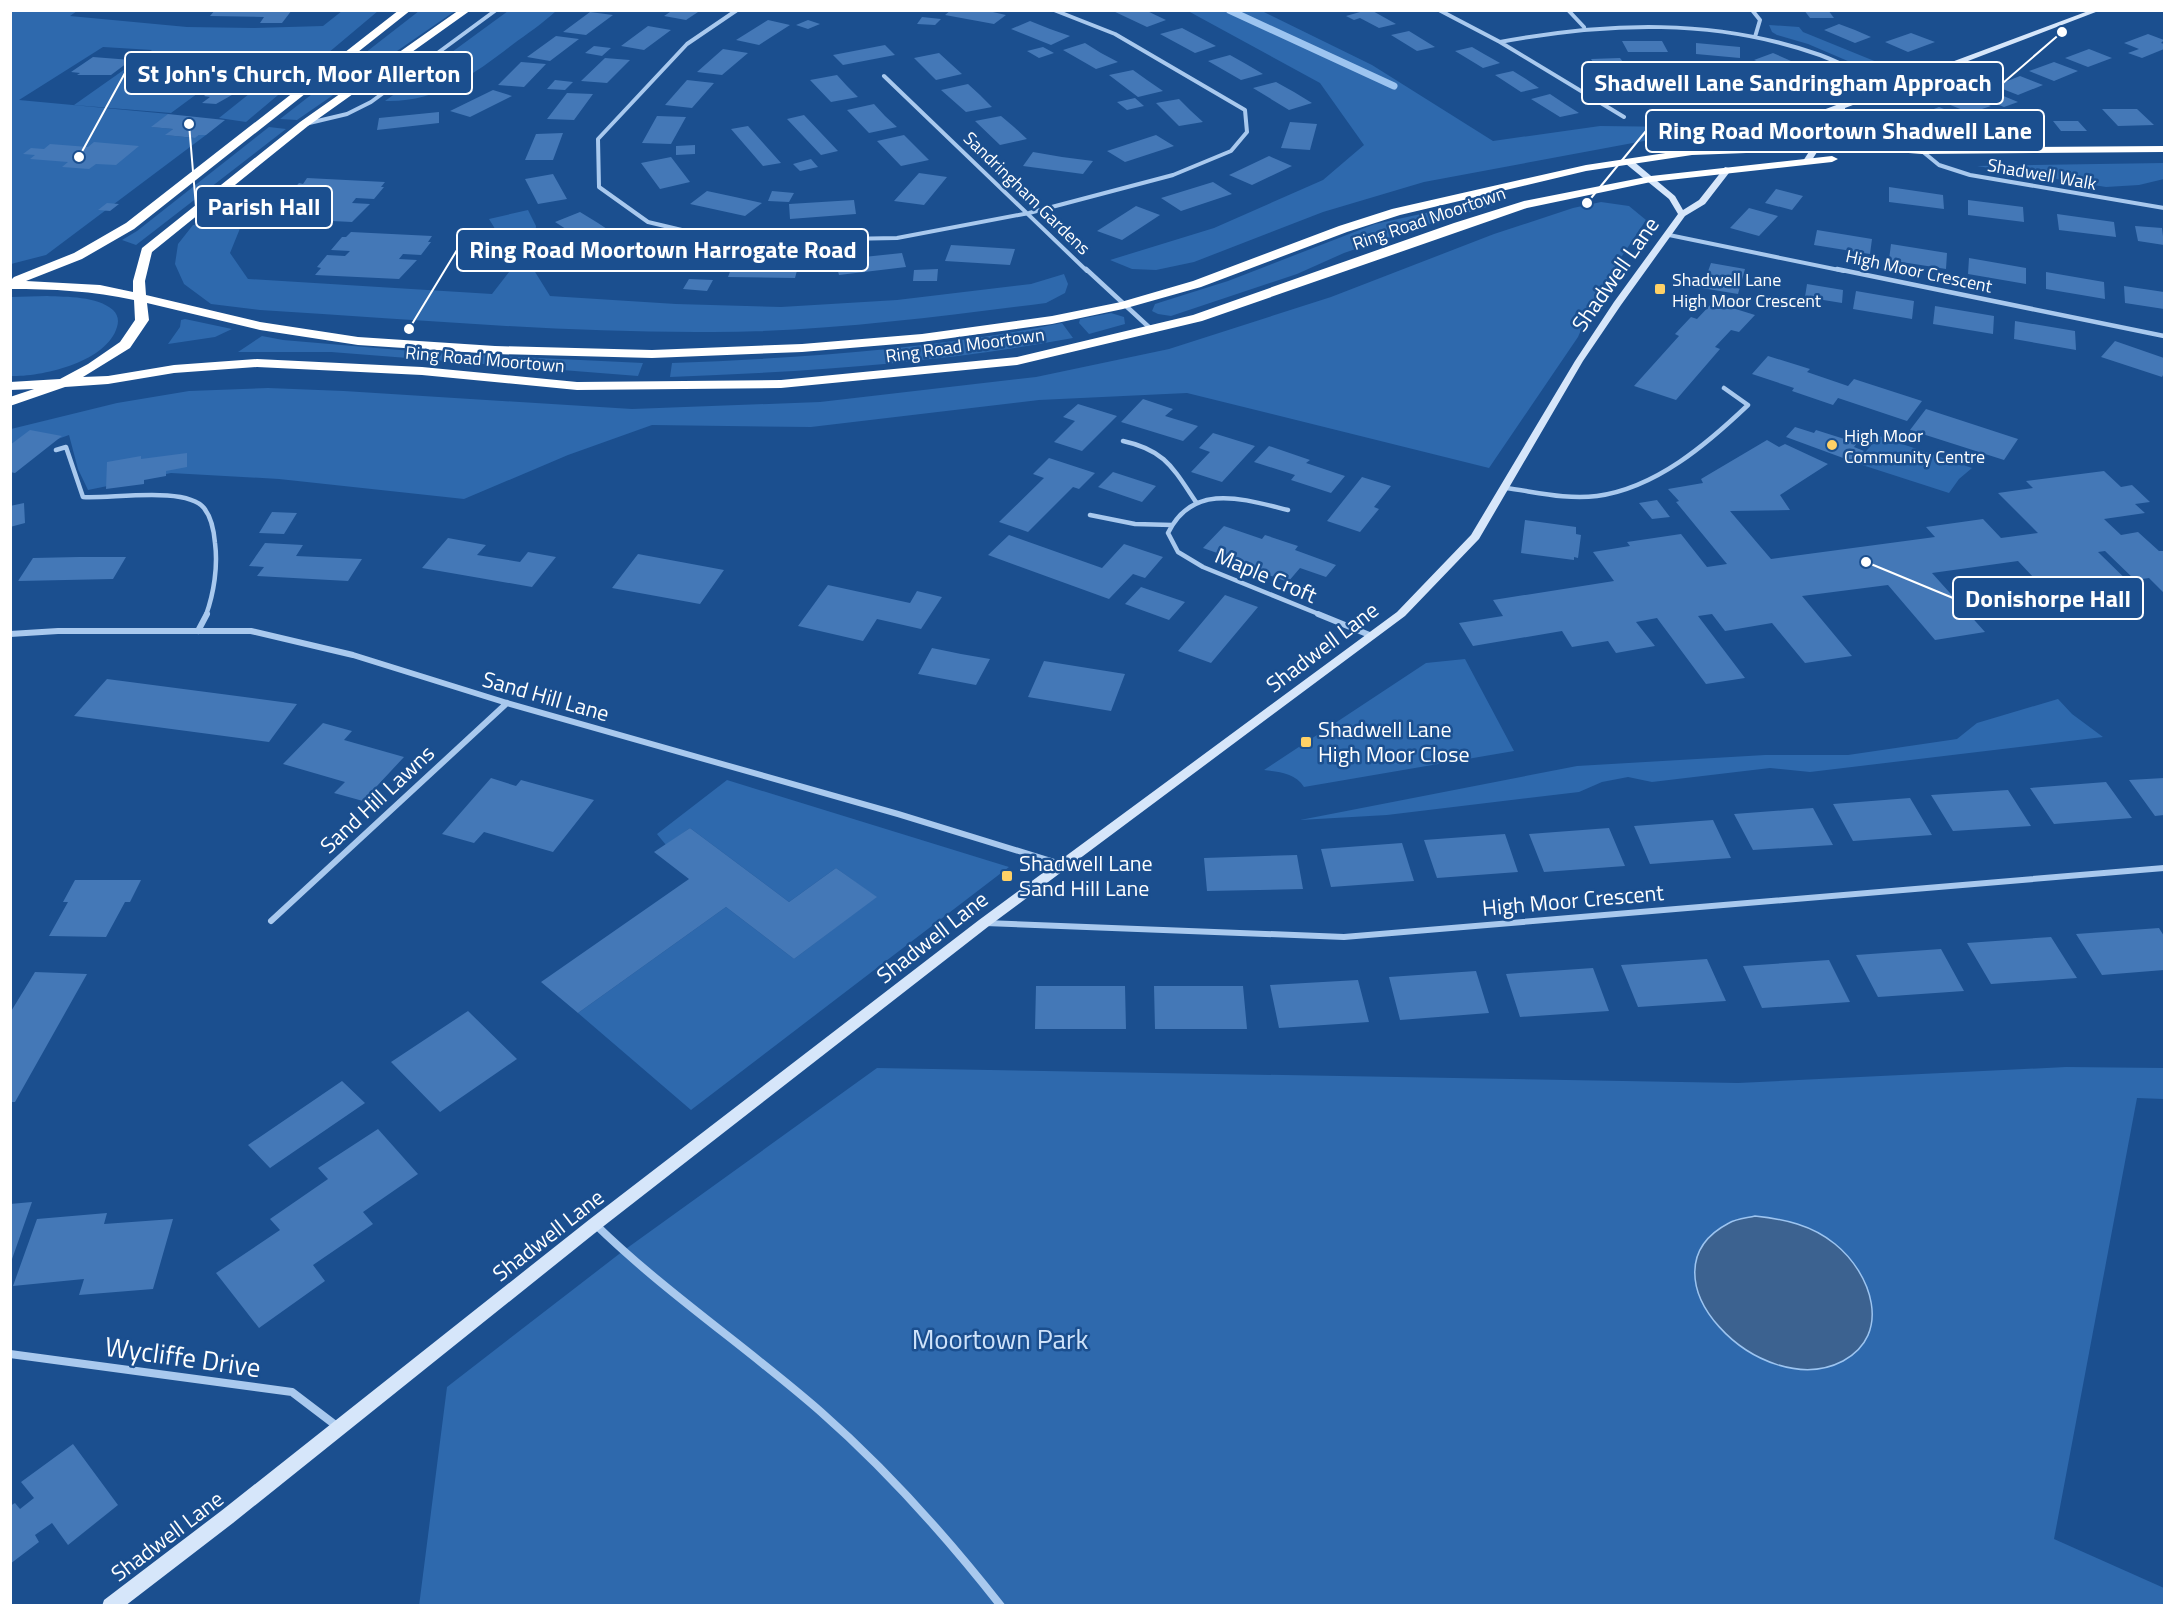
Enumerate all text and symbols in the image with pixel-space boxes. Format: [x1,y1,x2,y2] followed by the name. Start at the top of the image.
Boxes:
[125,52,472,94] callout: St John's Church, Moor Allerton
[137,55,461,91] text: St John's Church, Moor Allerton
[1582,62,2003,104] callout: Shadwell Lane Sandringham Approach
[1594,64,1992,100] text: Shadwell Lane Sandringham Approach
[1646,110,2044,152] callout: Ring Road Moortown Shadwell Lane
[1658,112,2032,148] text: Ring Road Moortown Shadwell Lane
[957,125,1097,261] street label: Sandringham Gardens
[1985,151,2099,197] street label: Shadwell Walk
[1349,179,1509,257] street label: Ring Road Moortown
[196,186,332,228] callout: Parish Hall
[208,188,320,224] text: Parish Hall
[1563,210,1667,338] street label: Shadwell Lane
[457,229,868,271] callout: Ring Road Moortown Harrogate Road
[469,231,857,267] text: Ring Road Moortown Harrogate Road
[1843,242,1995,300] street label: High Moor Crescent
[1672,266,1822,314] place label: Shadwell Lane High Moor Crescent
[1653,282,1667,296] marker: Shadwell Lane High Moor Crescent
[884,320,1046,370] street label: Ring Road Moortown
[404,339,566,379] street label: Ring Road Moortown
[1844,422,1985,470] place label: High Moor Community Centre
[1825,438,1839,452] marker: High Moor Community Centre
[1210,538,1323,612] street label: Maple Croft
[1953,577,2143,619] callout: Donishorpe Hall
[1965,580,2131,616] text: Donishorpe Hall
[1258,593,1386,701] street label: Shadwell Lane
[479,662,613,730] street label: Sand Hill Lane
[1318,712,1470,771] place label: Shadwell Lane High Moor Close
[1299,735,1313,749] marker: Shadwell Lane High Moor Close
[312,737,442,861] street label: Sand Hill Lawns
[1019,846,1153,905] place label: Shadwell Lane Sand Hill Lane
[1000,869,1014,883] marker: Shadwell Lane Sand Hill Lane
[1481,875,1666,925] street label: High Moor Crescent
[869,882,995,992] street label: Shadwell Lane
[485,1180,611,1290] street label: Shadwell Lane
[912,1318,1088,1359] park label: Moortown Park
[102,1325,264,1387] street label: Wycliffe Drive
[103,1482,231,1590] street label: Shadwell Lane

